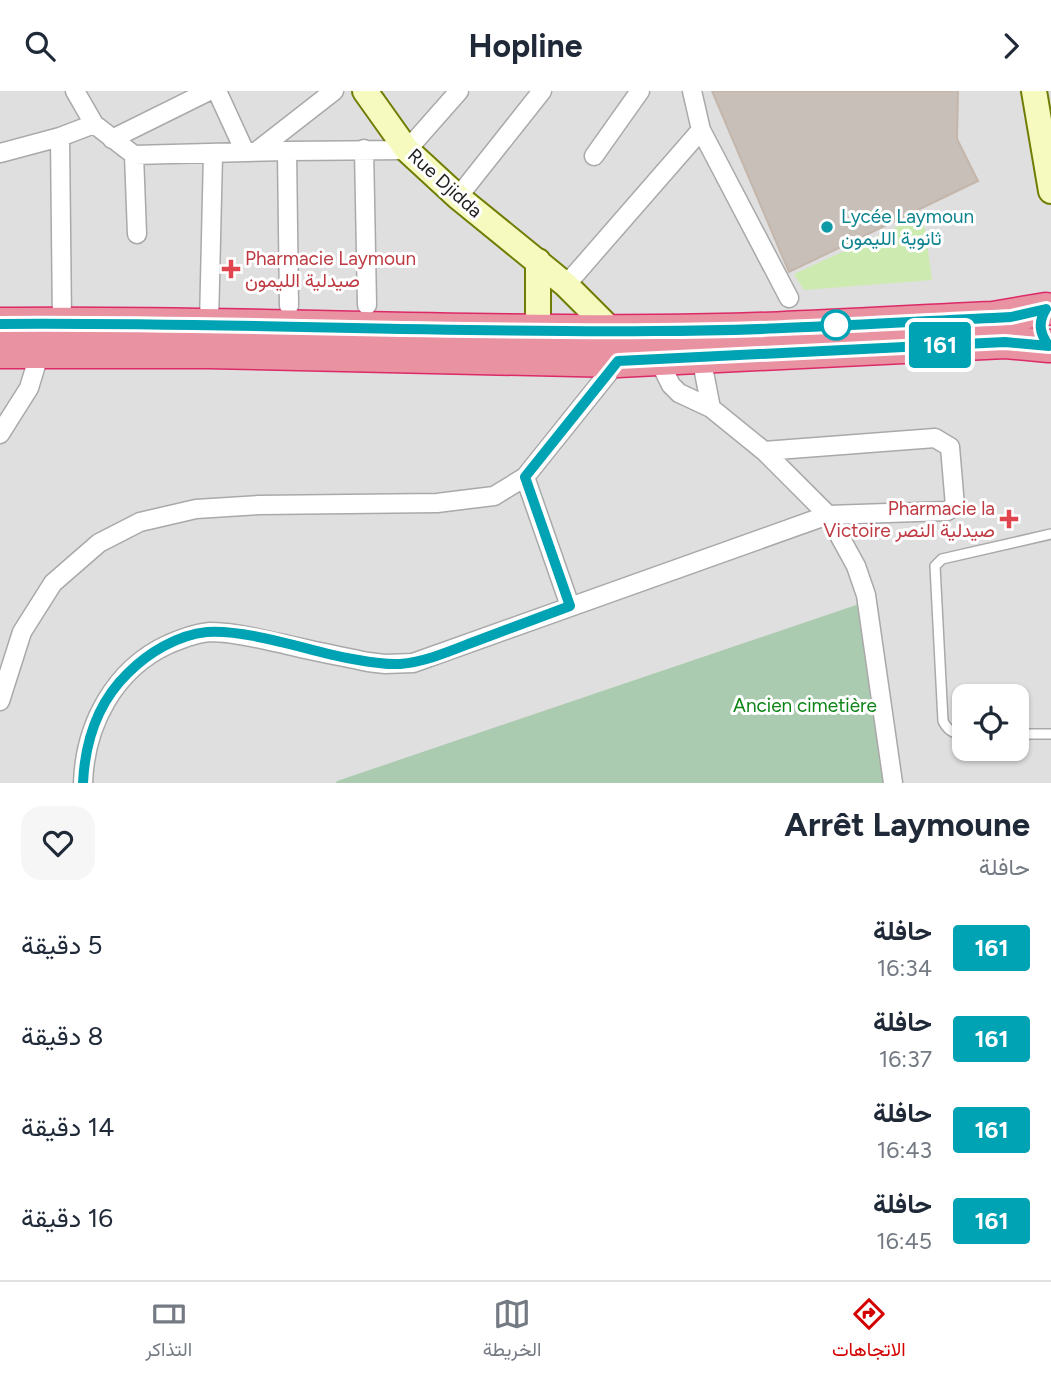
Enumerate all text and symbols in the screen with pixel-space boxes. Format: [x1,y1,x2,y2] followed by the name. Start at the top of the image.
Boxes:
[21,27,59,65] icon: search
[469,27,583,65] text: Hopline
[992,27,1030,65] icon: forward
[403,144,487,222] street label: Rue Djidda
[841,205,974,250] place label: Lycée Laymoun ثانوية الليمون
[819,219,835,235] marker: Lycée Laymoun ثانوية الليمون
[245,247,416,292] place label: Pharmacie Laymoun صيدلية الليمون
[223,261,239,277] marker: Pharmacie Laymoun صيدلية الليمون
[821,310,851,340] unlabelled marker
[900,322,980,368] line badge: 161
[923,330,957,359] text: 161
[823,497,995,542] place label: Pharmacie la Victoire صيدلية النصر
[1001,511,1017,527] marker: Pharmacie la Victoire صيدلية النصر
[952,684,1029,761] map controls
[952,684,1029,761] button: locate
[733,694,877,717] park label: Ancien cimetière
[784,805,1030,844] text: Arrêt Laymoune
[21,806,95,880] button: heart
[979,853,1030,881] text: حافلة
[873,915,932,947] text: حافلة
[21,929,103,961] text: 5 دقيقة
[974,933,1009,962] text: 161
[877,954,932,982] text: 16:34
[873,1006,932,1038] text: حافلة
[21,1020,104,1052] text: 8 دقيقة
[974,1024,1009,1053] text: 161
[879,1045,932,1073] text: 16:37
[873,1097,932,1129] text: حافلة
[21,1111,115,1143] text: 14 دقيقة
[974,1115,1009,1144] text: 161
[877,1136,932,1164] text: 16:43
[873,1188,932,1220] text: حافلة
[21,1202,113,1234] text: 16 دقيقة
[974,1206,1009,1235] text: 161
[876,1227,932,1255] text: 16:45
[145,1295,192,1366] tab: التذاكر
[483,1295,542,1366] tab: الخريطة
[832,1295,906,1366] tab: الاتجاهات

